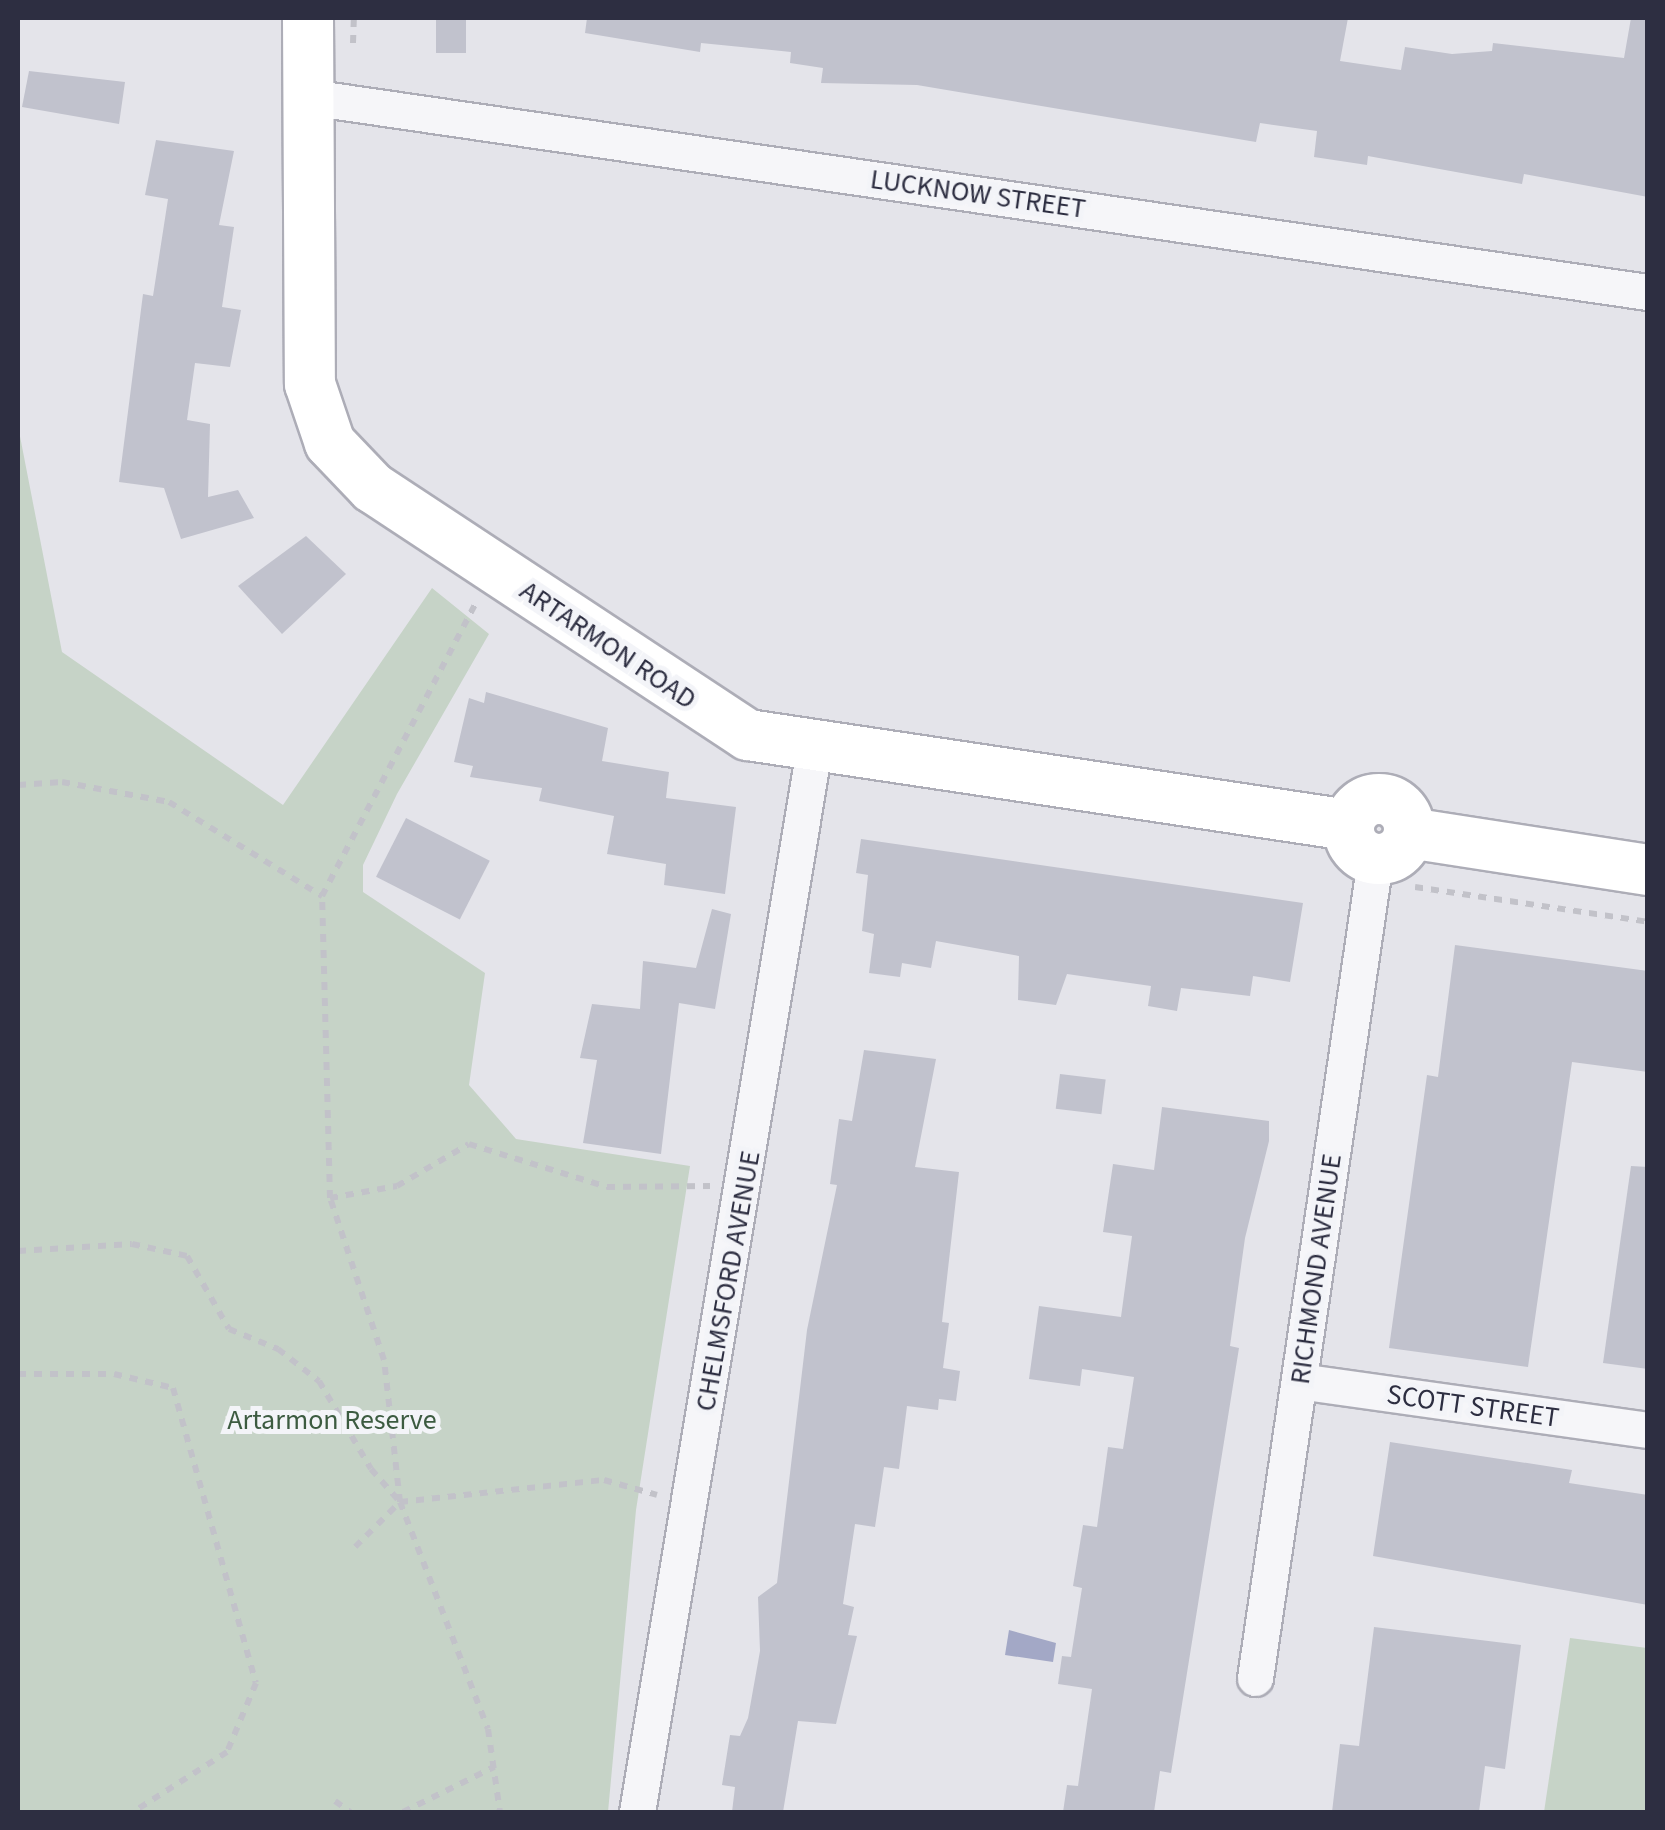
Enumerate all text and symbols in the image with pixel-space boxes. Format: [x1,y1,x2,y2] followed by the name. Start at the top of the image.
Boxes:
[868,162,1088,226] street label: LUCKNOW STREET
[514,574,702,716] street label: ARTARMON ROAD
[689,1148,767,1414] street label: CHELMSFORD AVENUE
[1283,1152,1349,1386] street label: RICHMOND AVENUE
[1385,1377,1561,1435] street label: SCOTT STREET
[227,1403,437,1437] park label: Artarmon Reserve

